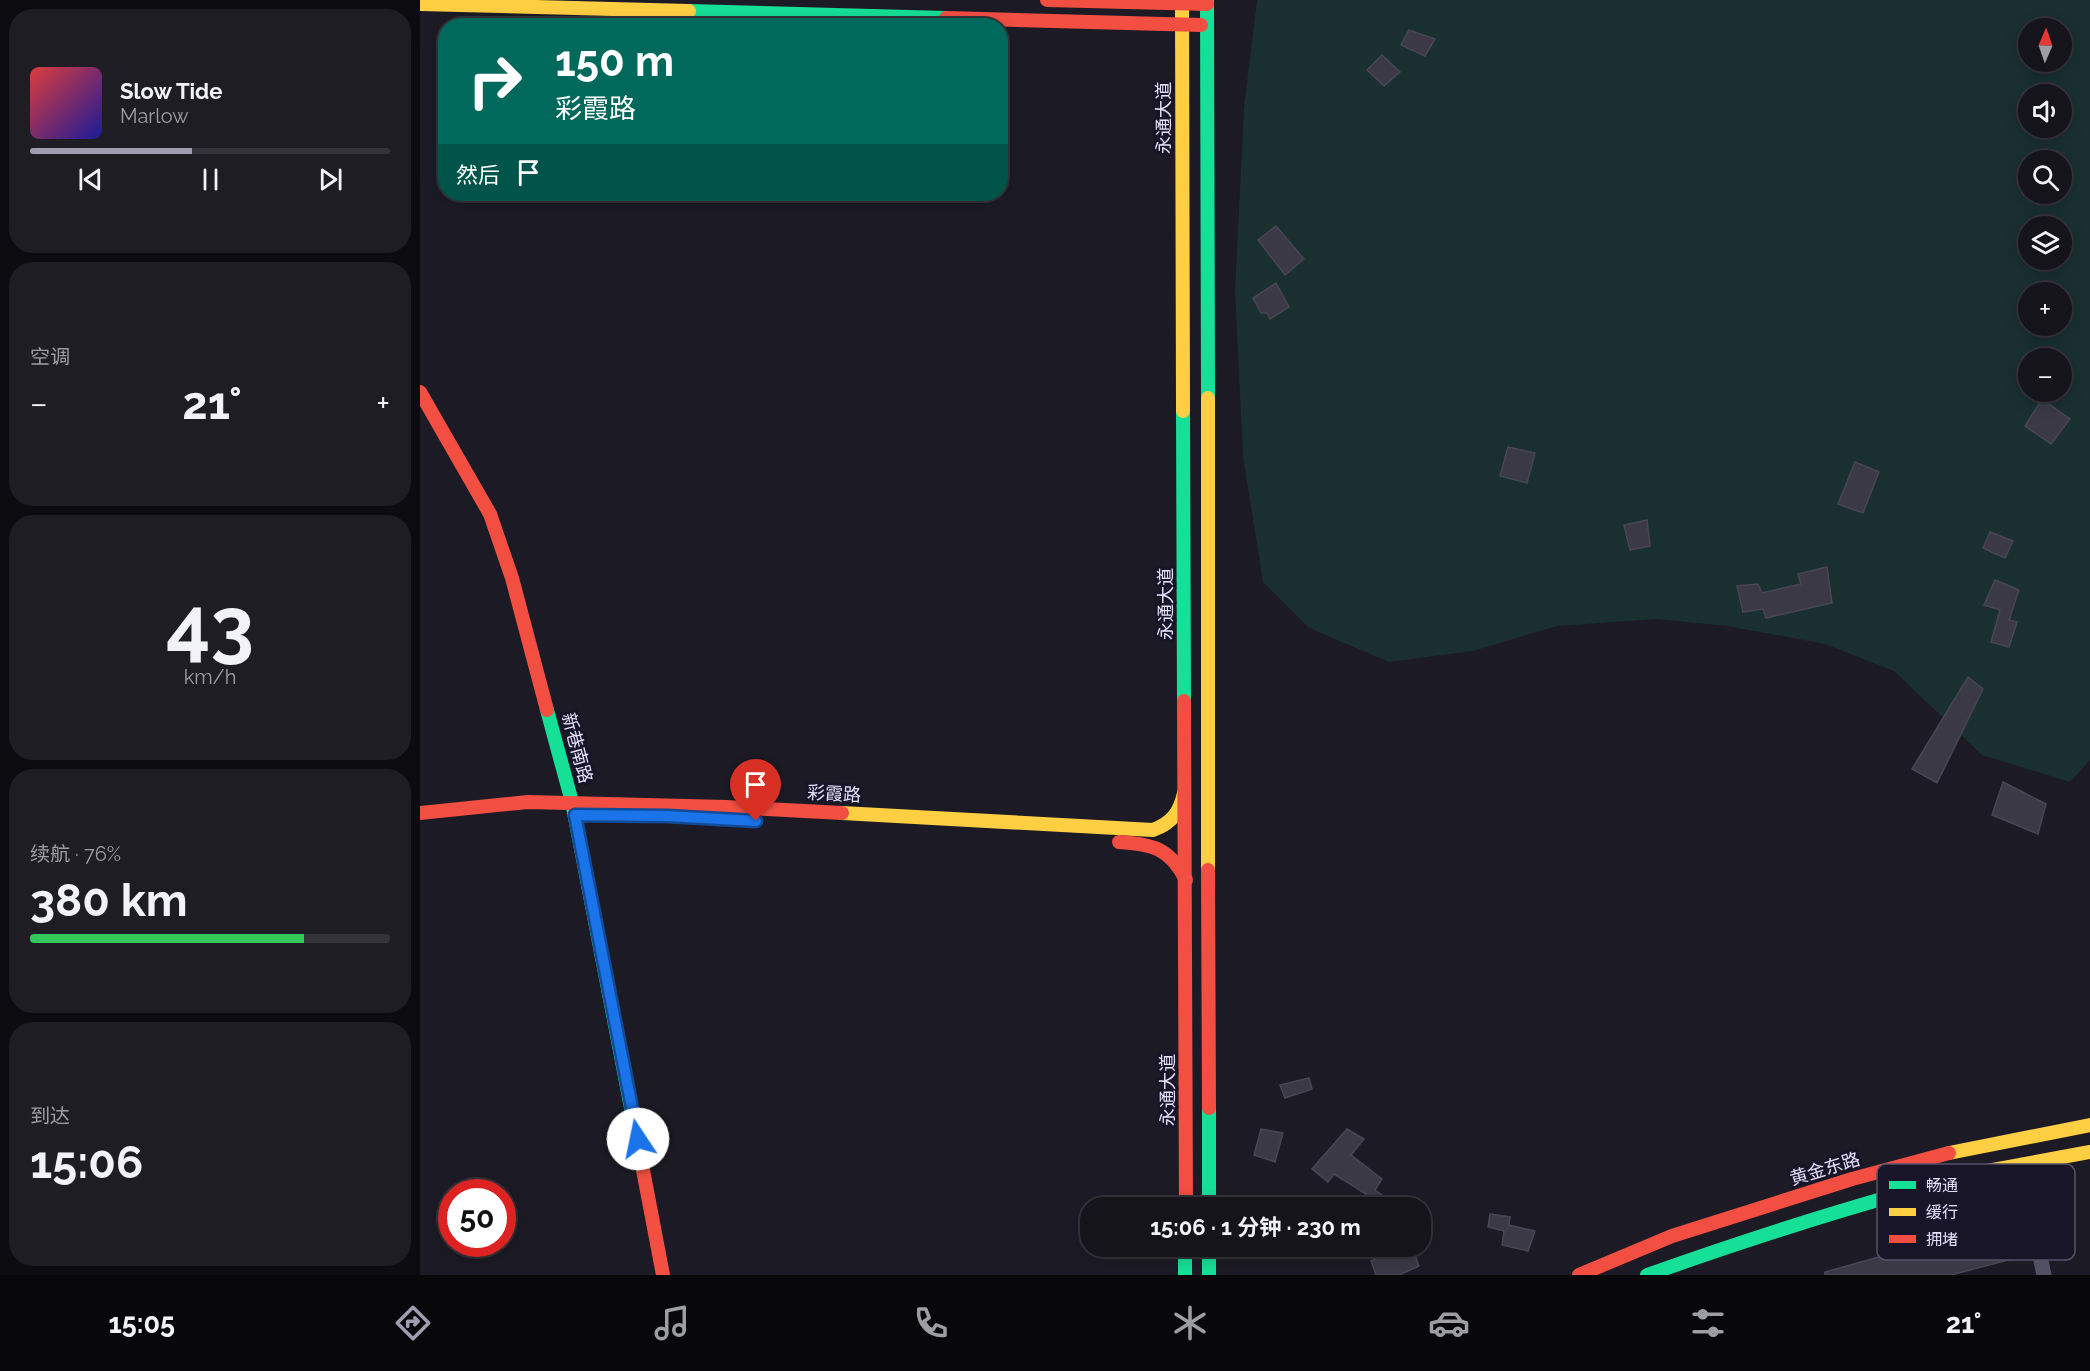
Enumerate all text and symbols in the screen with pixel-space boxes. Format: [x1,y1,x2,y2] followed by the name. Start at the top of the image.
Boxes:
[2018,18,2072,72] north arrow
[2018,18,2072,402] map controls
[555,37,674,86] text: 150 m
[456,42,534,120] icon: right
[120,78,222,104] text: Slow Tide
[1153,82,1174,154] street label: 永通大道
[2018,84,2072,138] button: sound
[555,93,636,124] text: 彩霞路
[120,104,189,128] text: Marlow
[2018,150,2072,204] button: search
[512,156,545,189] icon: arrive
[456,162,500,188] text: 然后
[74,163,107,196] icon: previous
[194,163,227,196] icon: pause
[314,163,347,196] icon: next
[2018,216,2072,270] button: layers
[2018,282,2072,336] button: +
[30,345,70,369] text: 空调
[2018,348,2072,402] button: −
[182,377,242,430] text: 21°
[30,384,48,423] text: −
[376,384,390,423] text: +
[1155,568,1176,640] street label: 永通大道
[166,580,254,671] text: 43
[184,665,236,689] text: km/h
[558,710,597,785] street label: 新巷南路
[730,759,781,821] pin
[739,768,772,801] icon: arrive
[807,782,862,805] street label: 彩霞路
[30,842,121,866] text: 续航 · 76%
[30,874,188,927] text: 380 km
[1157,1054,1178,1126] street label: 永通大道
[30,1104,70,1128] text: 到达
[606,1107,670,1171] position arrow
[30,1136,143,1189] text: 15:06
[1787,1148,1862,1189] street label: 黄金东路
[1877,1164,2075,1260] legend
[1926,1176,1958,1195] text: 畅通
[438,1179,516,1257] speed limit sign: 50
[1926,1203,1958,1222] text: 缓行
[1150,1214,1361,1240] text: 15:06 · 1 分钟 · 230 m
[1926,1230,1958,1249] text: 拥堵
[392,1302,434,1344] icon: directions
[651,1302,693,1344] icon: music
[910,1302,952,1344] icon: phone
[1169,1302,1211,1344] icon: climate
[1428,1302,1470,1344] icon: car
[1687,1302,1729,1344] icon: filters
[108,1308,175,1339] text: 15:05
[1946,1308,1981,1339] text: 21°

